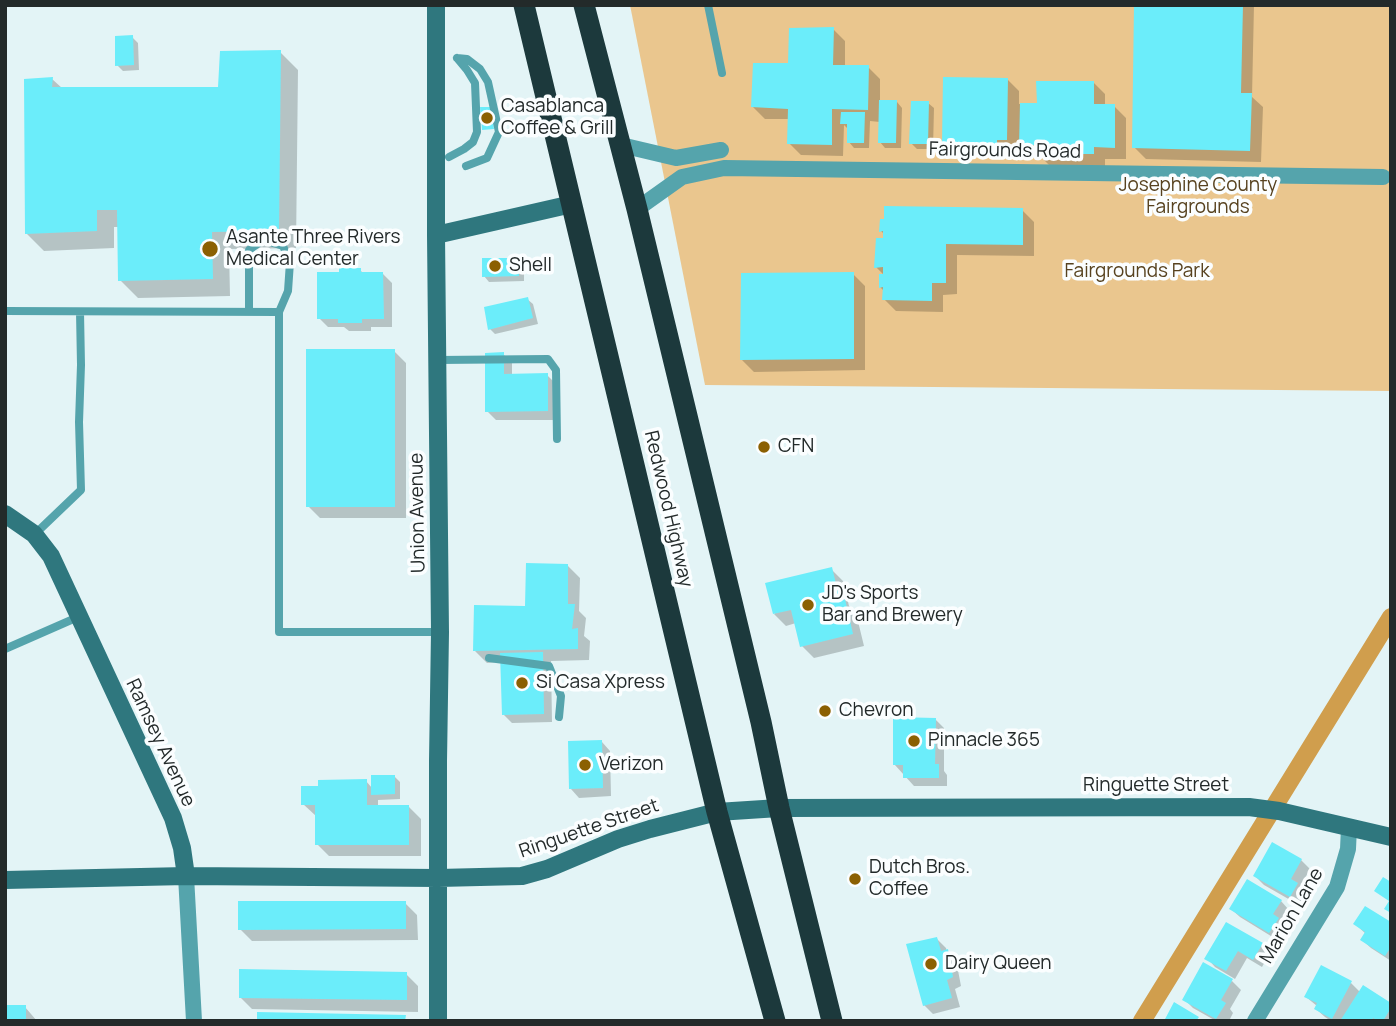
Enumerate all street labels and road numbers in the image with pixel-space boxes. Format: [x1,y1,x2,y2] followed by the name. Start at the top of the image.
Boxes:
[929,138,1081,164] street label: Fairgrounds Road
[639,428,697,590] street label: Redwood Highway
[406,453,430,573] street label: Union Avenue
[120,675,200,811] street label: Ramsey Avenue
[1083,775,1229,797] street label: Ringuette Street
[516,794,662,864] street label: Ringuette Street
[1255,864,1329,968] street label: Marion Lane

